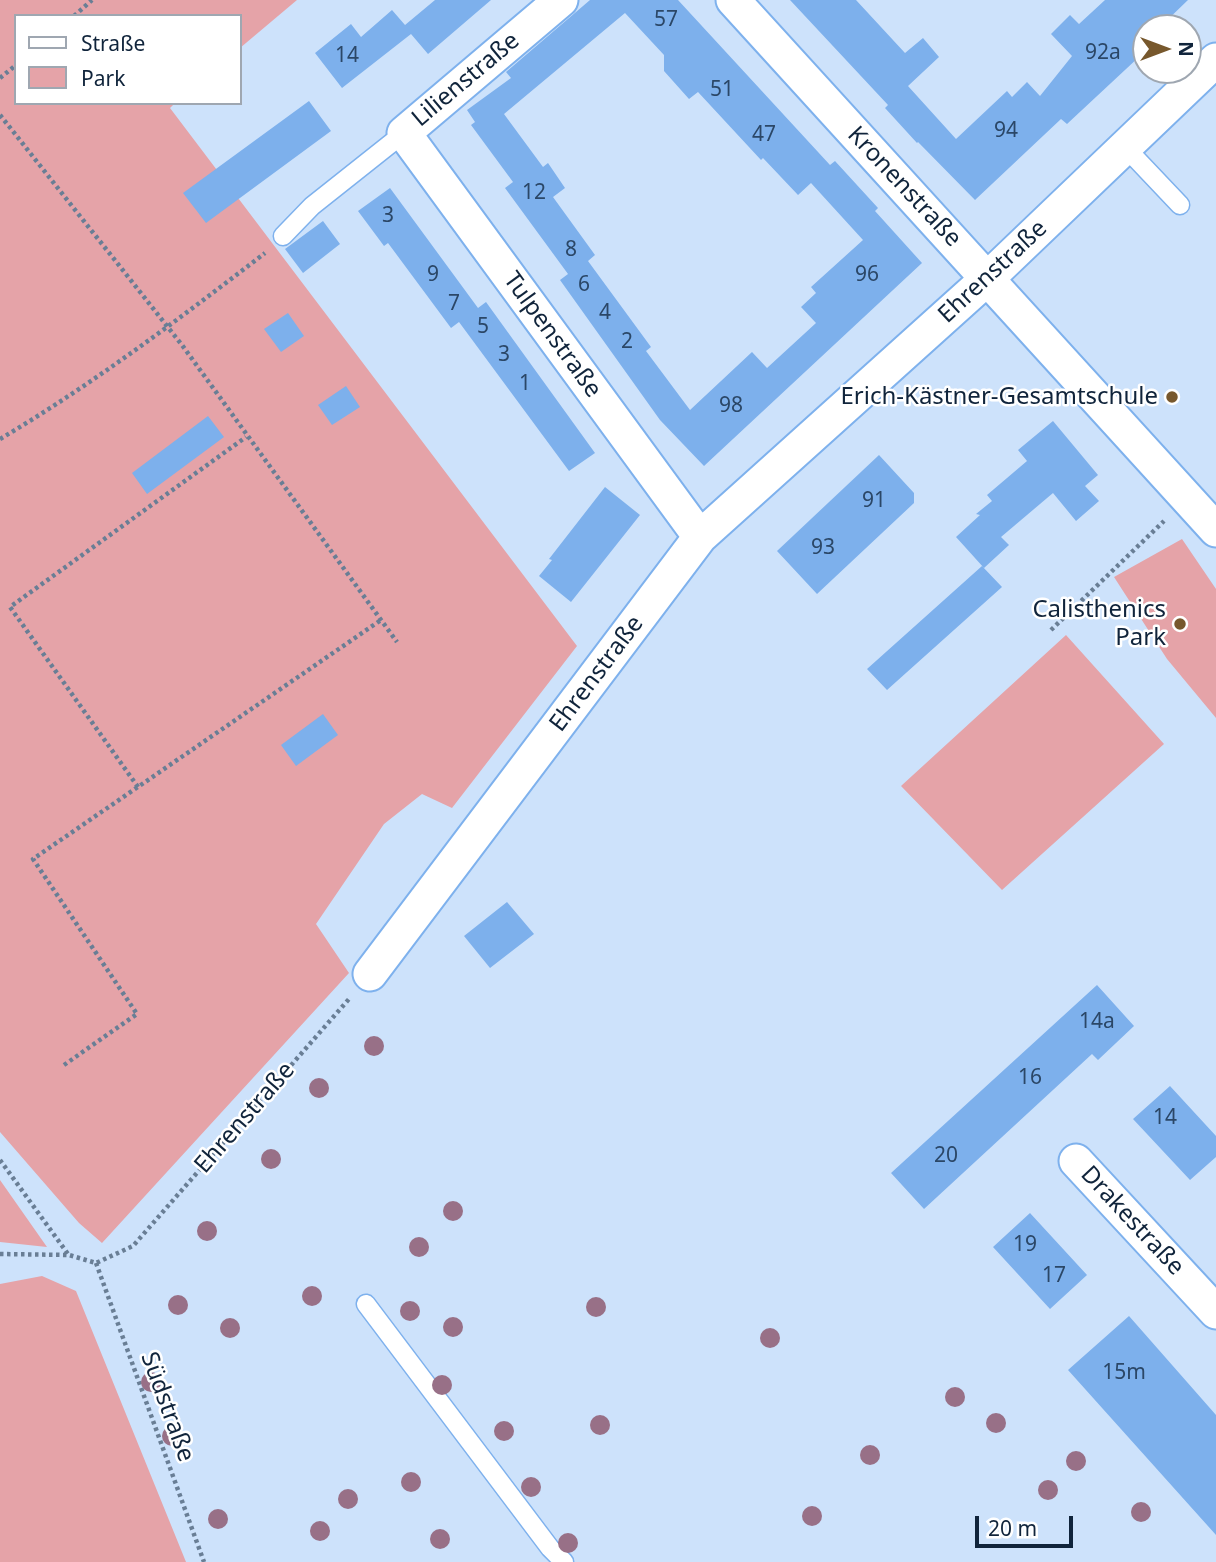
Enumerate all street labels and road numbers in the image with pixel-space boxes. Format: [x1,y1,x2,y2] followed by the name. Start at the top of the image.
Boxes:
[406,27,526,133] street label: Lilienstraße
[841,121,967,253] street label: Kronenstraße
[933,215,1053,329] street label: Ehrenstraße
[497,267,607,403] street label: Tulpenstraße
[544,610,650,738] street label: Ehrenstraße
[189,1057,301,1179] street label: Ehrenstraße
[1074,1161,1190,1281] street label: Drakestraße
[134,1348,200,1466] street label: Südstraße

